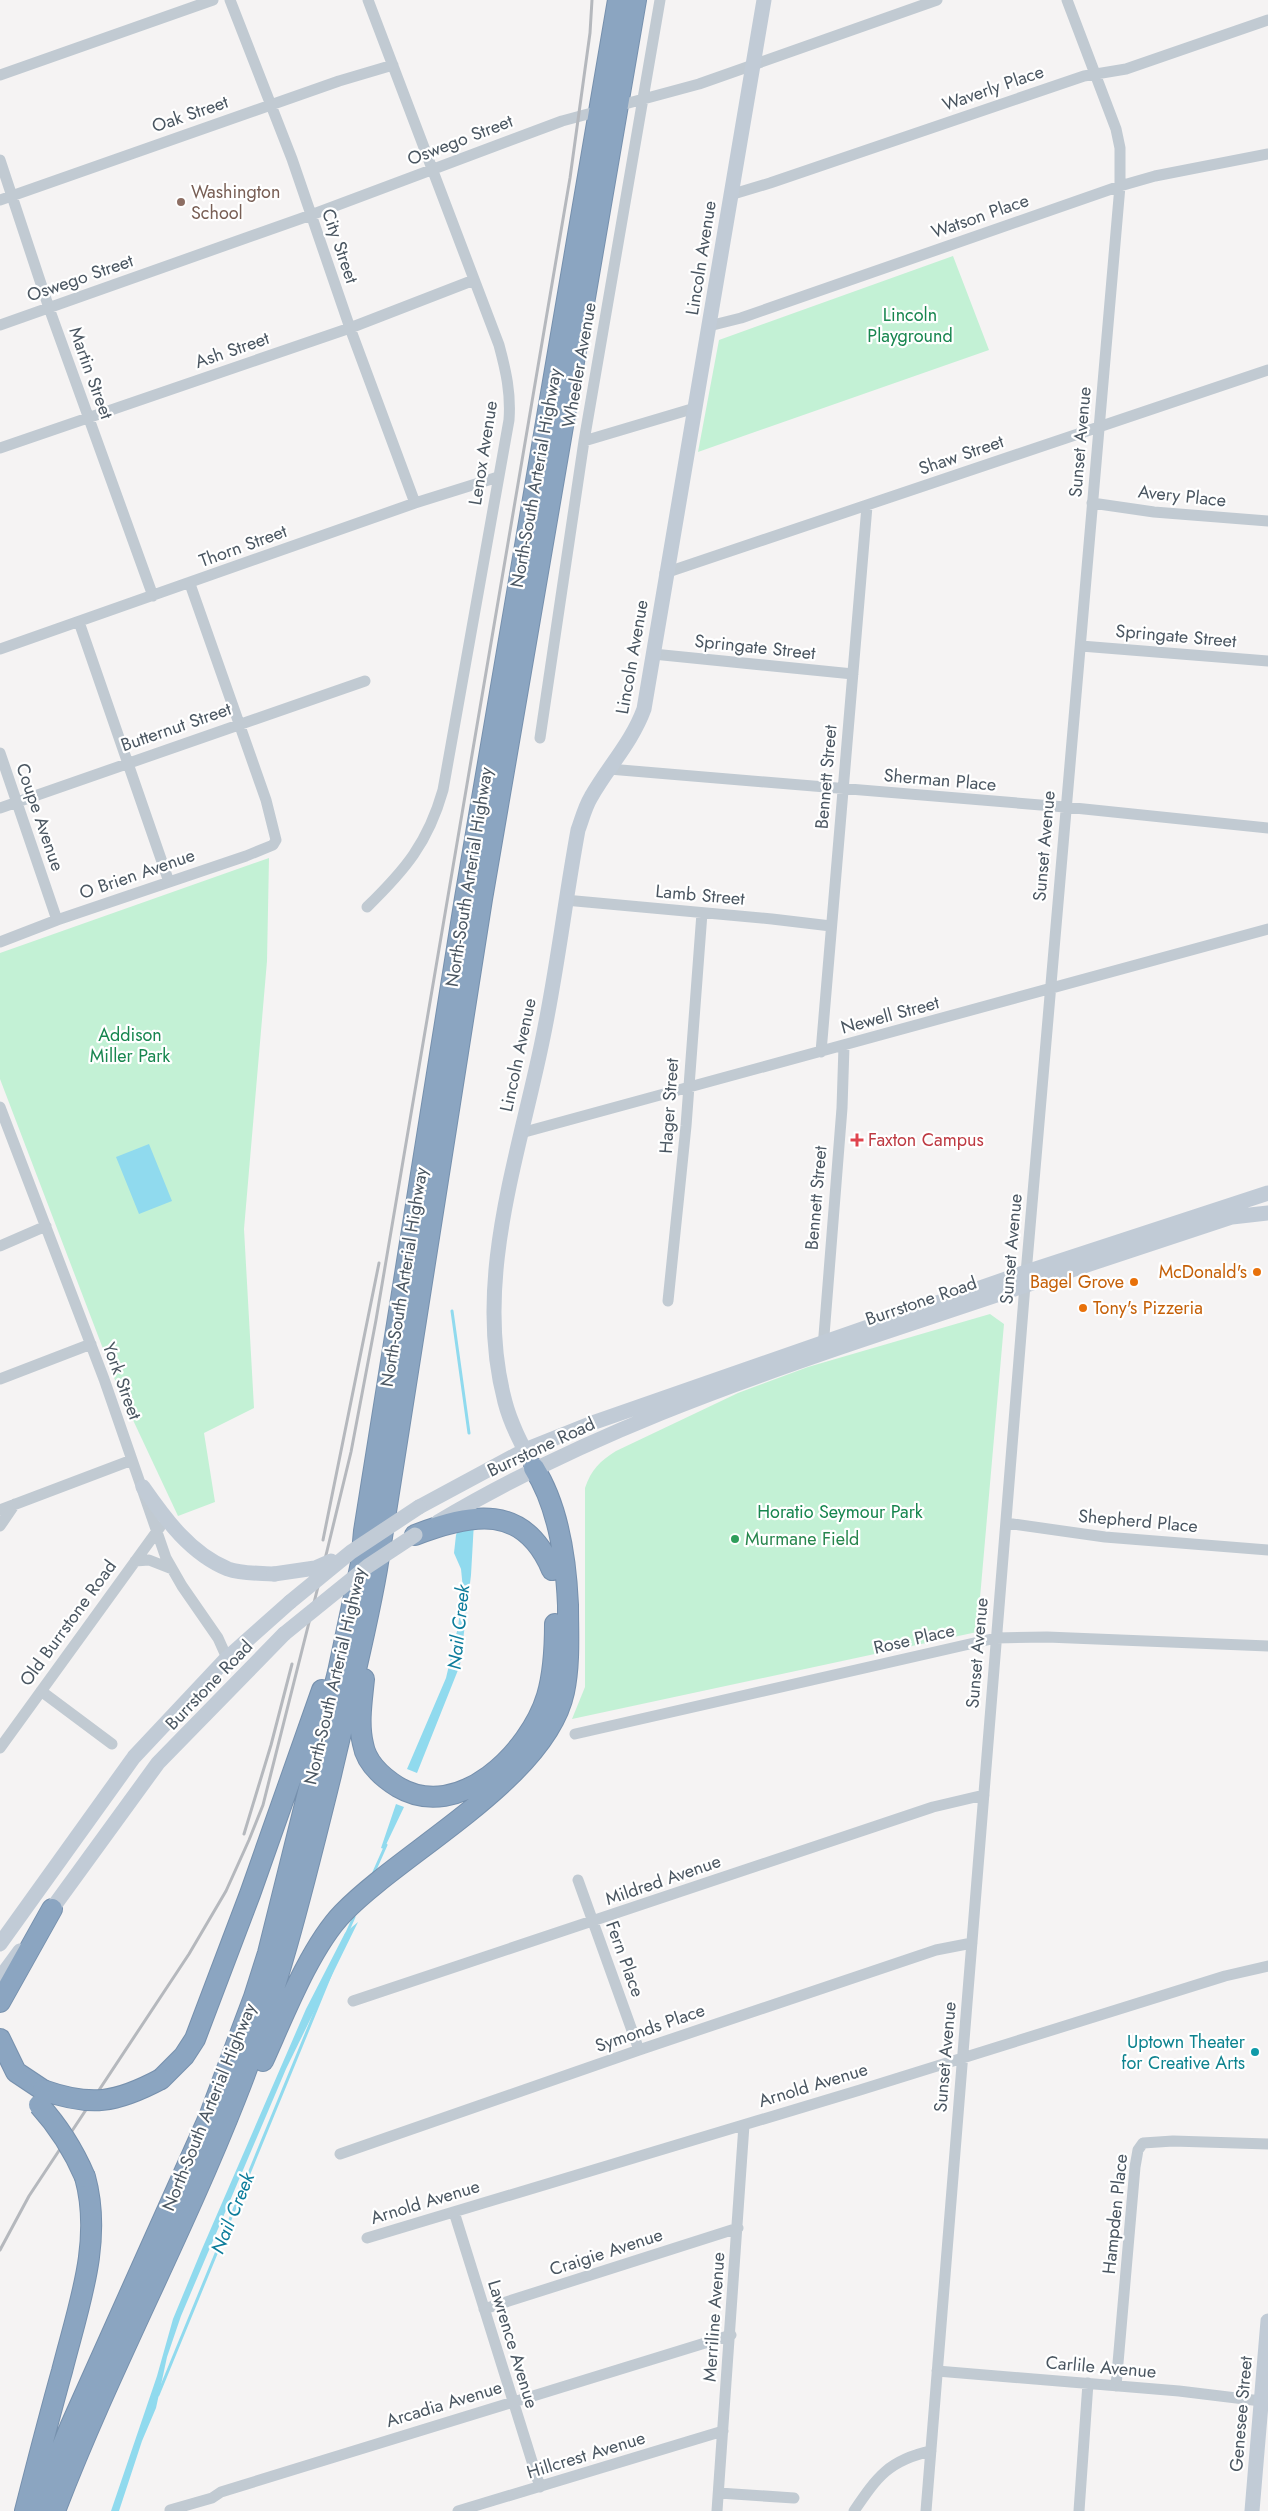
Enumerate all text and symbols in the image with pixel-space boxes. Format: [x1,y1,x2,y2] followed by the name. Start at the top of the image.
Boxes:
[939,59,1047,117] street label: Waverly Place
[148,89,232,139] street label: Oak Street
[403,108,517,172] street label: Oswego Street
[191,179,280,226] place label: Washington School
[928,187,1032,245] street label: Watson Place
[175,196,187,208] marker: Washington School
[679,199,723,317] street label: Lincoln Avenue
[315,205,365,288] street label: City Street
[23,247,137,308] street label: Oswego Street
[555,300,603,430] street label: Wheeler Avenue
[867,302,953,349] park label: Lincoln Playground
[62,323,120,423] street label: Martin Street
[191,325,273,375] street label: Ash Street
[504,366,568,590] street label: North-South Arterial Highway
[1062,386,1098,498] street label: Sunset Avenue
[462,399,504,507] street label: Lenox Avenue
[915,428,1008,482] street label: Shaw Street
[1137,478,1227,514] street label: Avery Place
[196,518,291,574] street label: Thorn Street
[609,598,655,716] street label: Lincoln Avenue
[1114,618,1238,654] street label: Springate Street
[693,628,817,666] street label: Springate Street
[117,696,235,758] street label: Butternut Street
[808,723,844,830] street label: Bennett Street
[9,760,71,874] street label: Coupe Avenue
[883,762,997,798] street label: Sherman Place
[439,765,499,989] street label: North-South Arterial Highway
[1026,790,1062,902] street label: Sunset Avenue
[76,842,198,906] street label: O Brien Avenue
[654,878,746,912] street label: Lamb Street
[838,989,943,1041] street label: Newell Street
[493,996,543,1114] street label: Lincoln Avenue
[90,1022,170,1069] park label: Addison Miller Park
[653,1057,685,1155] street label: Hager Street
[868,1127,984,1153] place label: Faxton Campus
[850,1133,864,1147] marker: Faxton Campus
[798,1144,834,1251] street label: Bennett Street
[374,1165,434,1389] street label: North-South Arterial Highway
[993,1193,1029,1305] street label: Sunset Avenue
[1159,1259,1247,1285] place label: McDonald's
[1251,1266,1263,1278] marker: McDonald's
[1030,1269,1124,1295] place label: Bagel Grove
[862,1270,980,1332] street label: Burrstone Road
[1128,1276,1140,1288] marker: Bagel Grove
[1093,1295,1203,1321] place label: Tony's Pizzeria
[1077,1302,1089,1314] marker: Tony's Pizzeria
[96,1339,148,1424] street label: York Street
[483,1411,599,1483] street label: Burrstone Road
[757,1499,923,1525] park label: Horatio Seymour Park
[1077,1503,1199,1539] street label: Shepherd Place
[745,1526,859,1552] place label: Murmane Field
[729,1533,741,1545] marker: Murmane Field
[13,1555,123,1691] street label: Old Burrstone Road
[297,1565,373,1787] street label: North-South Arterial Highway
[441,1582,476,1671] water label: Nail Creek
[959,1597,995,1709] street label: Sunset Avenue
[871,1617,957,1661] street label: Rose Place
[159,1634,259,1736] street label: Burrstone Road
[602,1848,724,1912] street label: Mildred Avenue
[599,1917,651,2001] street label: Fern Place
[592,1997,708,2059] street label: Symonds Place
[155,1999,263,2215] street label: North-South Arterial Highway
[927,2001,963,2113] street label: Sunset Avenue
[1121,2029,1246,2076] place label: Uptown Theater for Creative Arts
[1249,2046,1261,2058] marker: Uptown Theater for Creative Arts
[755,2056,871,2114] street label: Arnold Avenue
[1096,2153,1134,2275] street label: Hampden Place
[204,2168,261,2258] water label: Nail Creek
[367,2173,483,2231] street label: Arnold Avenue
[546,2221,666,2283] street label: Craigie Avenue
[697,2251,731,2383] street label: Merriline Avenue
[481,2277,545,2411] street label: Lawrence Avenue
[1045,2349,1157,2385] street label: Carlile Avenue
[1223,2354,1259,2473] street label: Genesee Street
[383,2374,505,2434] street label: Arcadia Avenue
[524,2425,648,2485] street label: Hillcrest Avenue

